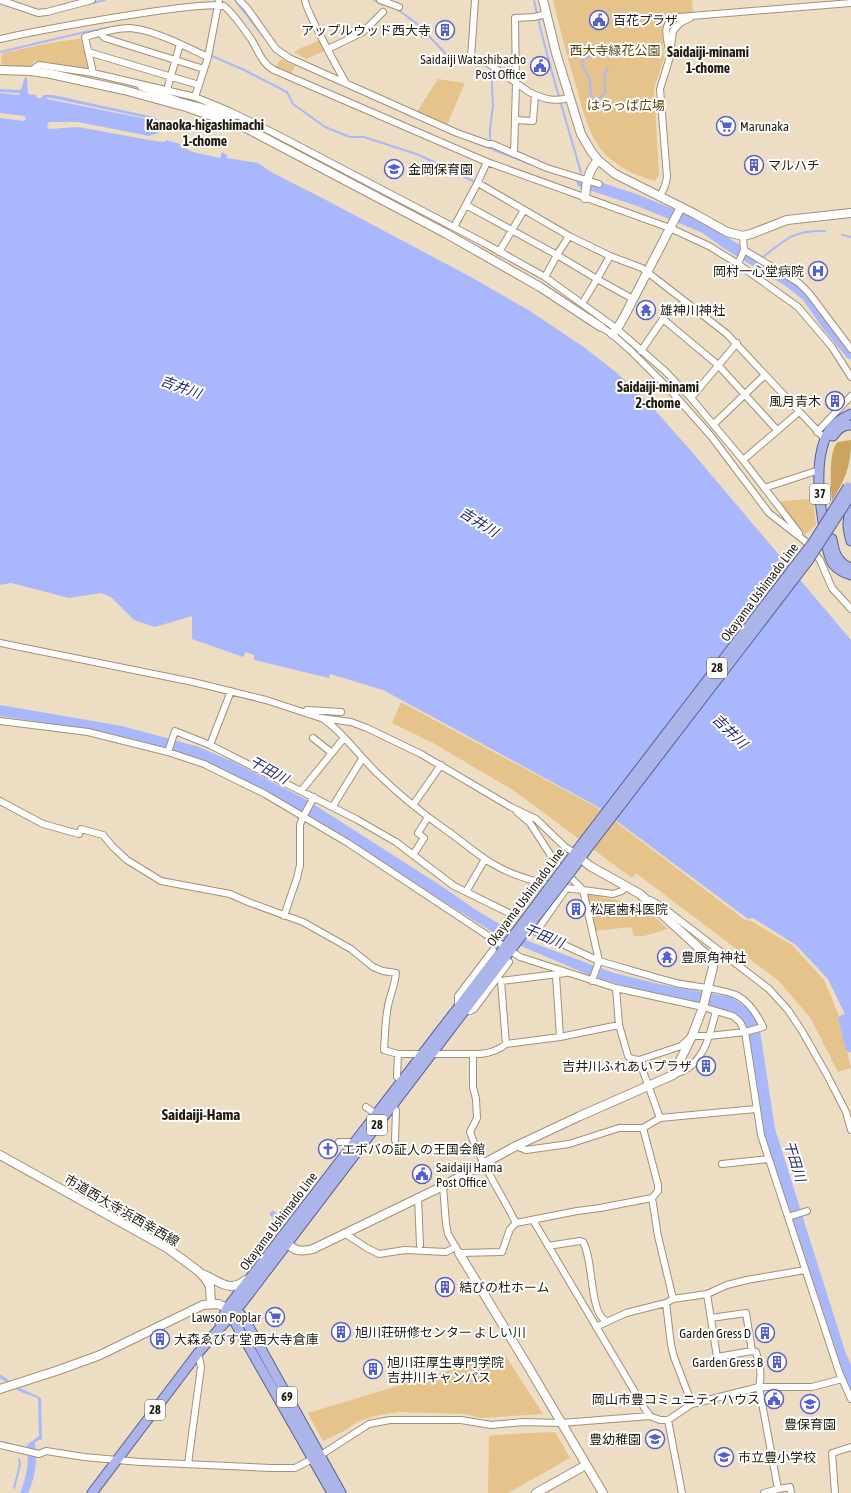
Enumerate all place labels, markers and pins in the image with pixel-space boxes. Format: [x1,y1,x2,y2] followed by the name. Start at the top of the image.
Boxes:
[588,9,610,31] public building icon: 百花プラザ
[613,13,678,28] place label: 百花プラザ
[434,19,456,41] building icon: アップルウッド西大寺
[301,23,431,38] place label: アップルウッド西大寺
[420,52,526,82] place label: Saidaiji Watashibacho Post Office
[529,55,551,77] public building icon: Saidaiji Watashibacho Post Office
[715,115,737,137] supermarket icon: Marunaka
[740,119,789,134] place label: Marunaka
[743,154,765,176] building icon: マルハチ
[383,158,405,180] school or university icon: 金岡保育園
[768,158,820,173] place label: マルハチ
[408,162,473,177] place label: 金岡保育園
[807,260,829,282] hospital icon: 岡村一心堂病院
[713,264,804,279] place label: 岡村一心堂病院
[635,299,657,321] temple icon: 雄神川神社
[660,303,725,318] place label: 雄神川神社
[824,390,846,412] building icon: 風月青木
[769,394,821,409] place label: 風月青木
[565,898,587,920] building icon: 松尾歯科医院
[590,902,668,917] place label: 松尾歯科医院
[656,946,678,968] temple icon: 豊原角神社
[681,950,746,965] place label: 豊原角神社
[695,1055,717,1077] building icon: 吉井川ふれあいプラザ
[562,1059,692,1074] place label: 吉井川ふれあいプラザ
[317,1138,339,1160] church icon: エボバの証人の王国会館
[342,1142,485,1157] place label: エボバの証人の王国会館
[436,1160,502,1190] place label: Saidaiji Hama Post Office
[411,1163,433,1185] public building icon: Saidaiji Hama Post Office
[434,1276,456,1298] building icon: 結びの杜ホーム
[459,1280,550,1295] place label: 結びの杜ホーム
[264,1306,286,1328] supermarket icon: Lawson Poplar
[192,1310,261,1325] place label: Lawson Poplar
[330,1321,352,1343] building icon: 旭川荘研修センター よしい川
[754,1322,776,1344] building icon: Garden Gress D
[355,1325,526,1340] place label: 旭川荘研修センター よしい川
[679,1326,751,1341] place label: Garden Gress D
[149,1328,171,1350] building icon: 大森ゑびす堂 西大寺倉庫
[174,1332,319,1347] place label: 大森ゑびす堂 西大寺倉庫
[766,1351,788,1373] building icon: Garden Gress B
[387,1355,504,1385] place label: 旭川荘厚生専門学院 吉井川キャンパス
[692,1355,764,1370] place label: Garden Gress B
[362,1358,384,1380] building icon: 旭川荘厚生専門学院 吉井川キャンパス
[763,1388,785,1410] public building icon: 岡山市豊コミュニティハウス
[592,1392,760,1407] place label: 岡山市豊コミュニティハウス
[799,1393,821,1415] school or university icon: 豊保育園
[784,1417,836,1432] place label: 豊保育園
[644,1428,666,1450] school or university icon: 豊幼稚園
[589,1432,641,1447] place label: 豊幼稚園
[713,1446,735,1468] school or university icon: 市立豊小学校
[738,1450,816,1465] place label: 市立豊小学校

